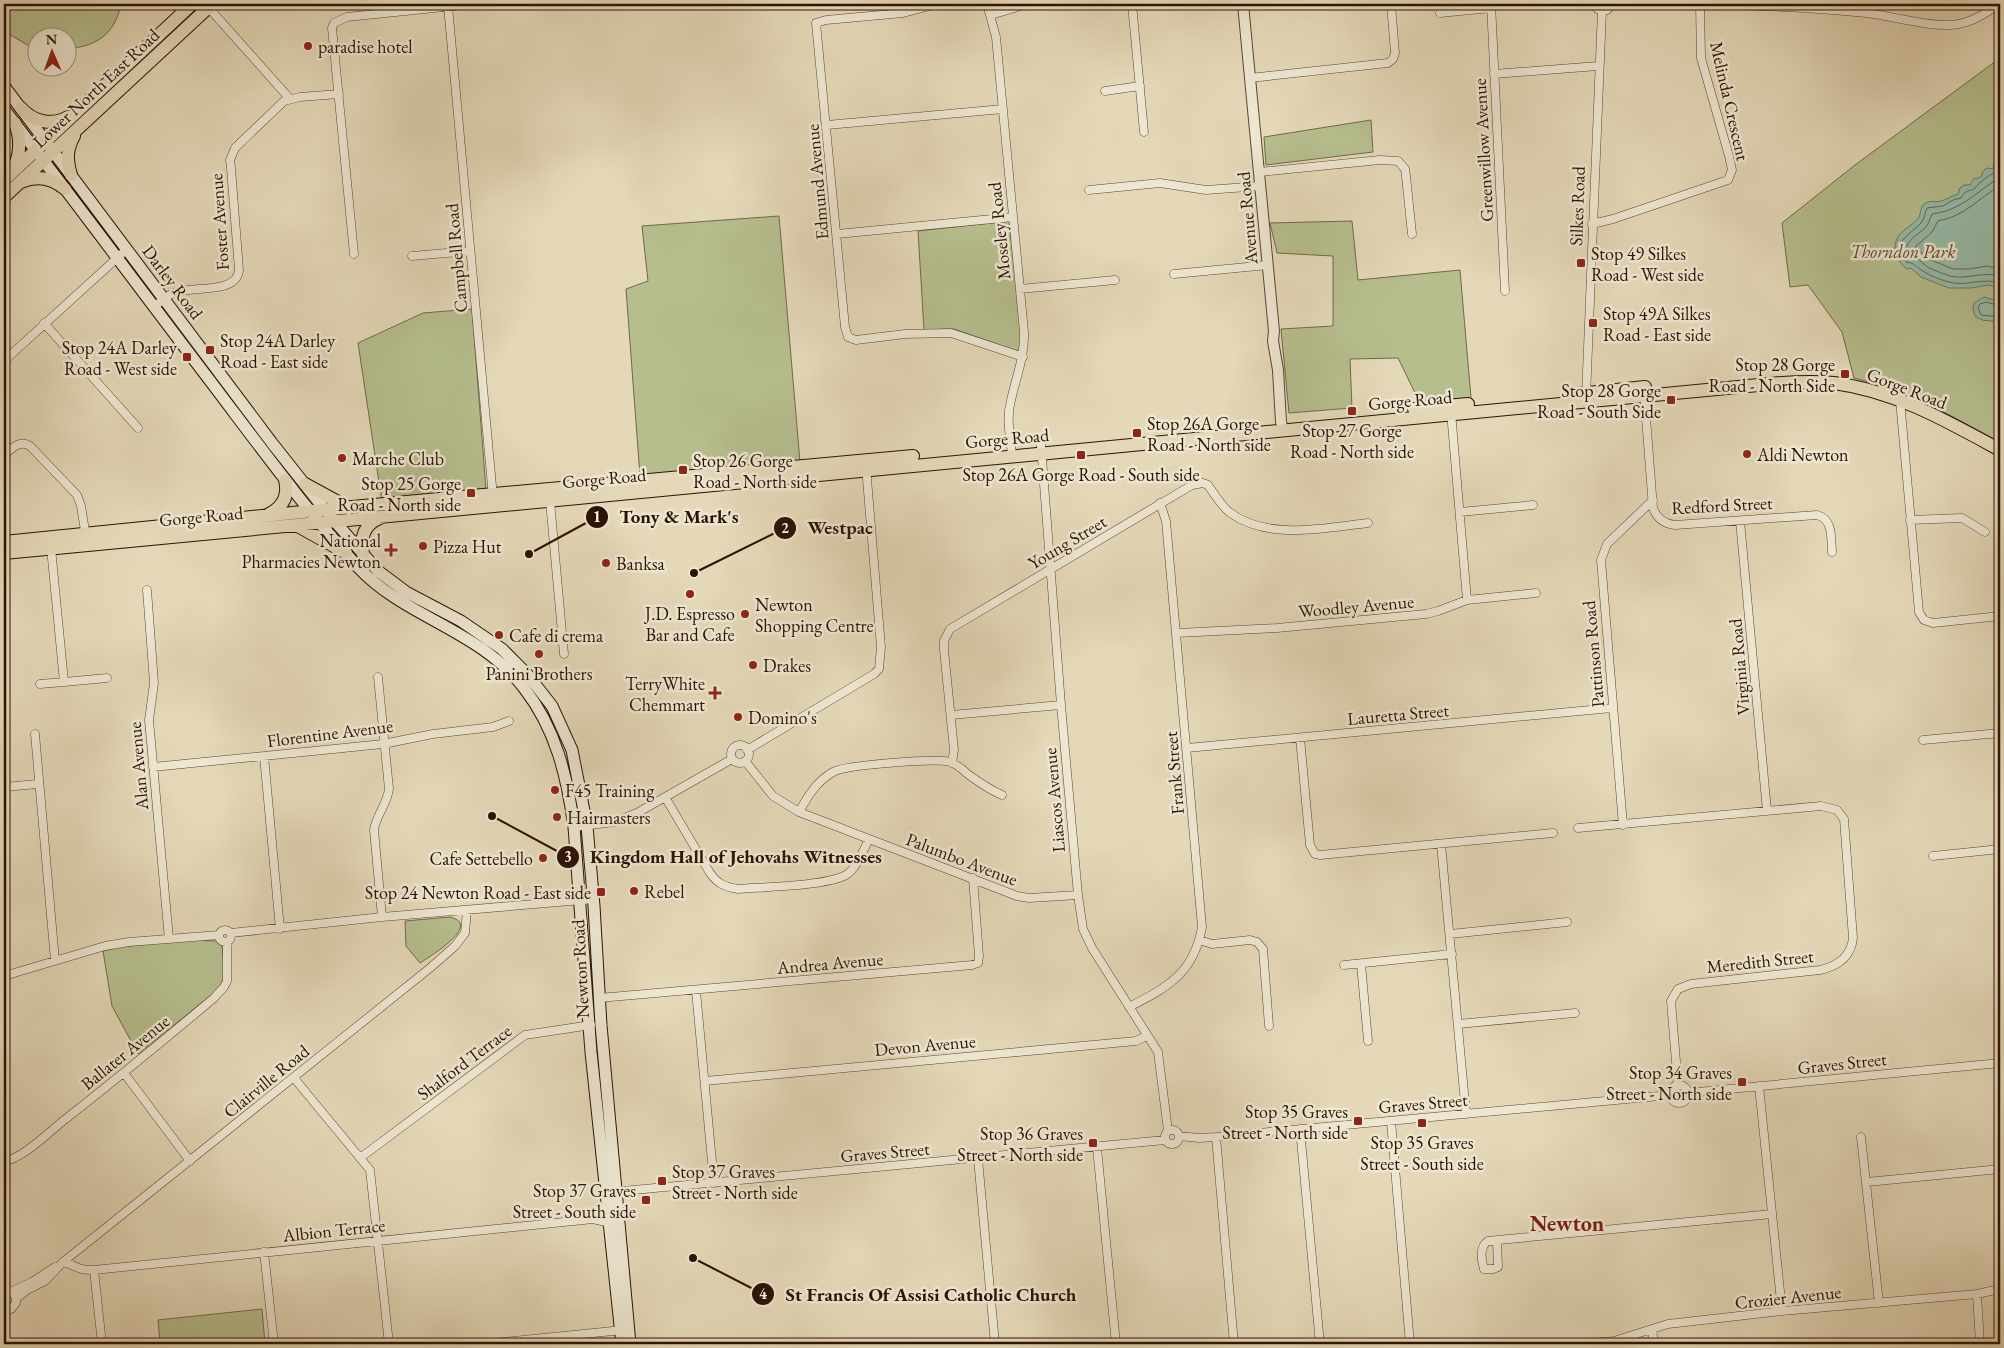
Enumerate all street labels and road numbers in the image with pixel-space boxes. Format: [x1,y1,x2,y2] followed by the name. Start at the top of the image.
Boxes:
[28,24,164,152] street label: Lower North East Road
[1705,39,1755,163] street label: Melinda Crescent
[1468,78,1498,222] street label: Greenwillow Avenue
[800,123,834,241] street label: Edmund Avenue
[1564,165,1590,246] street label: Silkes Road
[1231,170,1263,266] street label: Avenue Road
[204,173,234,271] street label: Foster Avenue
[982,180,1016,281] street label: Moseley Road
[440,202,472,314] street label: Campbell Road
[138,240,209,324] street label: Darley Road
[1864,362,1951,414] street label: Gorge Road
[1367,385,1454,415] street label: Gorge Road
[964,423,1051,453] street label: Gorge Road
[561,463,648,493] street label: Gorge Road
[1671,491,1773,519] street label: Redford Street
[158,501,245,531] street label: Gorge Road
[1024,509,1111,574] street label: Young Street
[1297,589,1415,623] street label: Woodley Avenue
[1577,599,1609,708] street label: Pattinson Road
[1723,617,1755,716] street label: Virginia Road
[1346,698,1450,730] street label: Lauretta Street
[266,714,394,752] street label: Florentine Avenue
[123,721,153,812] street label: Alan Avenue
[1159,730,1189,816] street label: Frank Street
[1038,747,1070,853] street label: Liascos Avenue
[903,827,1021,891] street label: Palumbo Avenue
[566,918,594,1019] street label: Newton Road
[1705,944,1815,978] street label: Meredith Street
[775,947,884,979] street label: Andrea Avenue
[76,1009,174,1095] street label: Ballater Avenue
[412,1019,516,1105] street label: Shalford Terrace
[873,1029,977,1061] street label: Devon Avenue
[218,1039,314,1123] street label: Clairville Road
[1796,1047,1888,1079] street label: Graves Street
[1377,1088,1469,1118] street label: Graves Street
[839,1137,931,1167] street label: Graves Street
[281,1213,386,1247] street label: Albion Terrace
[1734,1280,1842,1314] street label: Crozier Avenue

